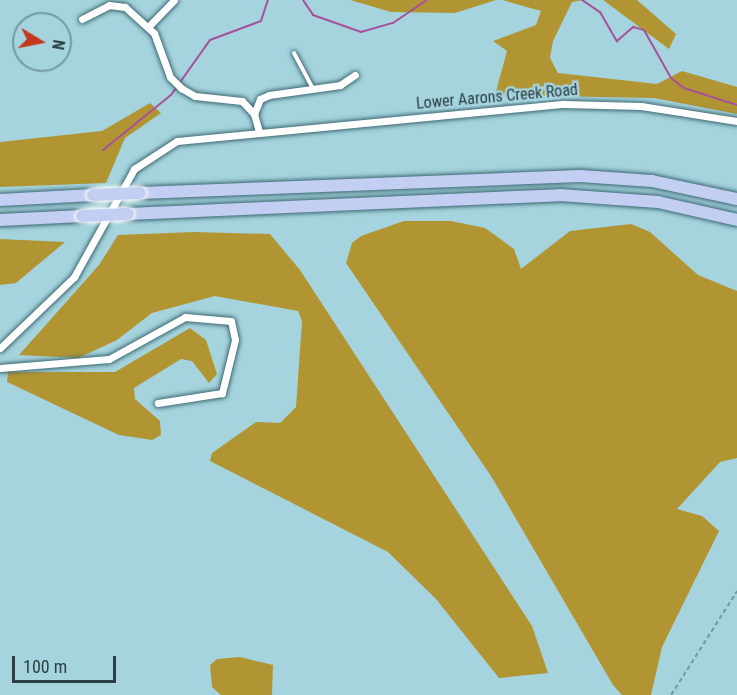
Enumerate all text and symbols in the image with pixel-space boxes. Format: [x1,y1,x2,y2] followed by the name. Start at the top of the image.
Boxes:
[12,12,72,72] north arrow
[48,38,68,51] text: N
[415,80,579,114] street label: Lower Aarons Creek Road
[15,644,118,682] scale bar
[23,656,67,677] text: 100 m

